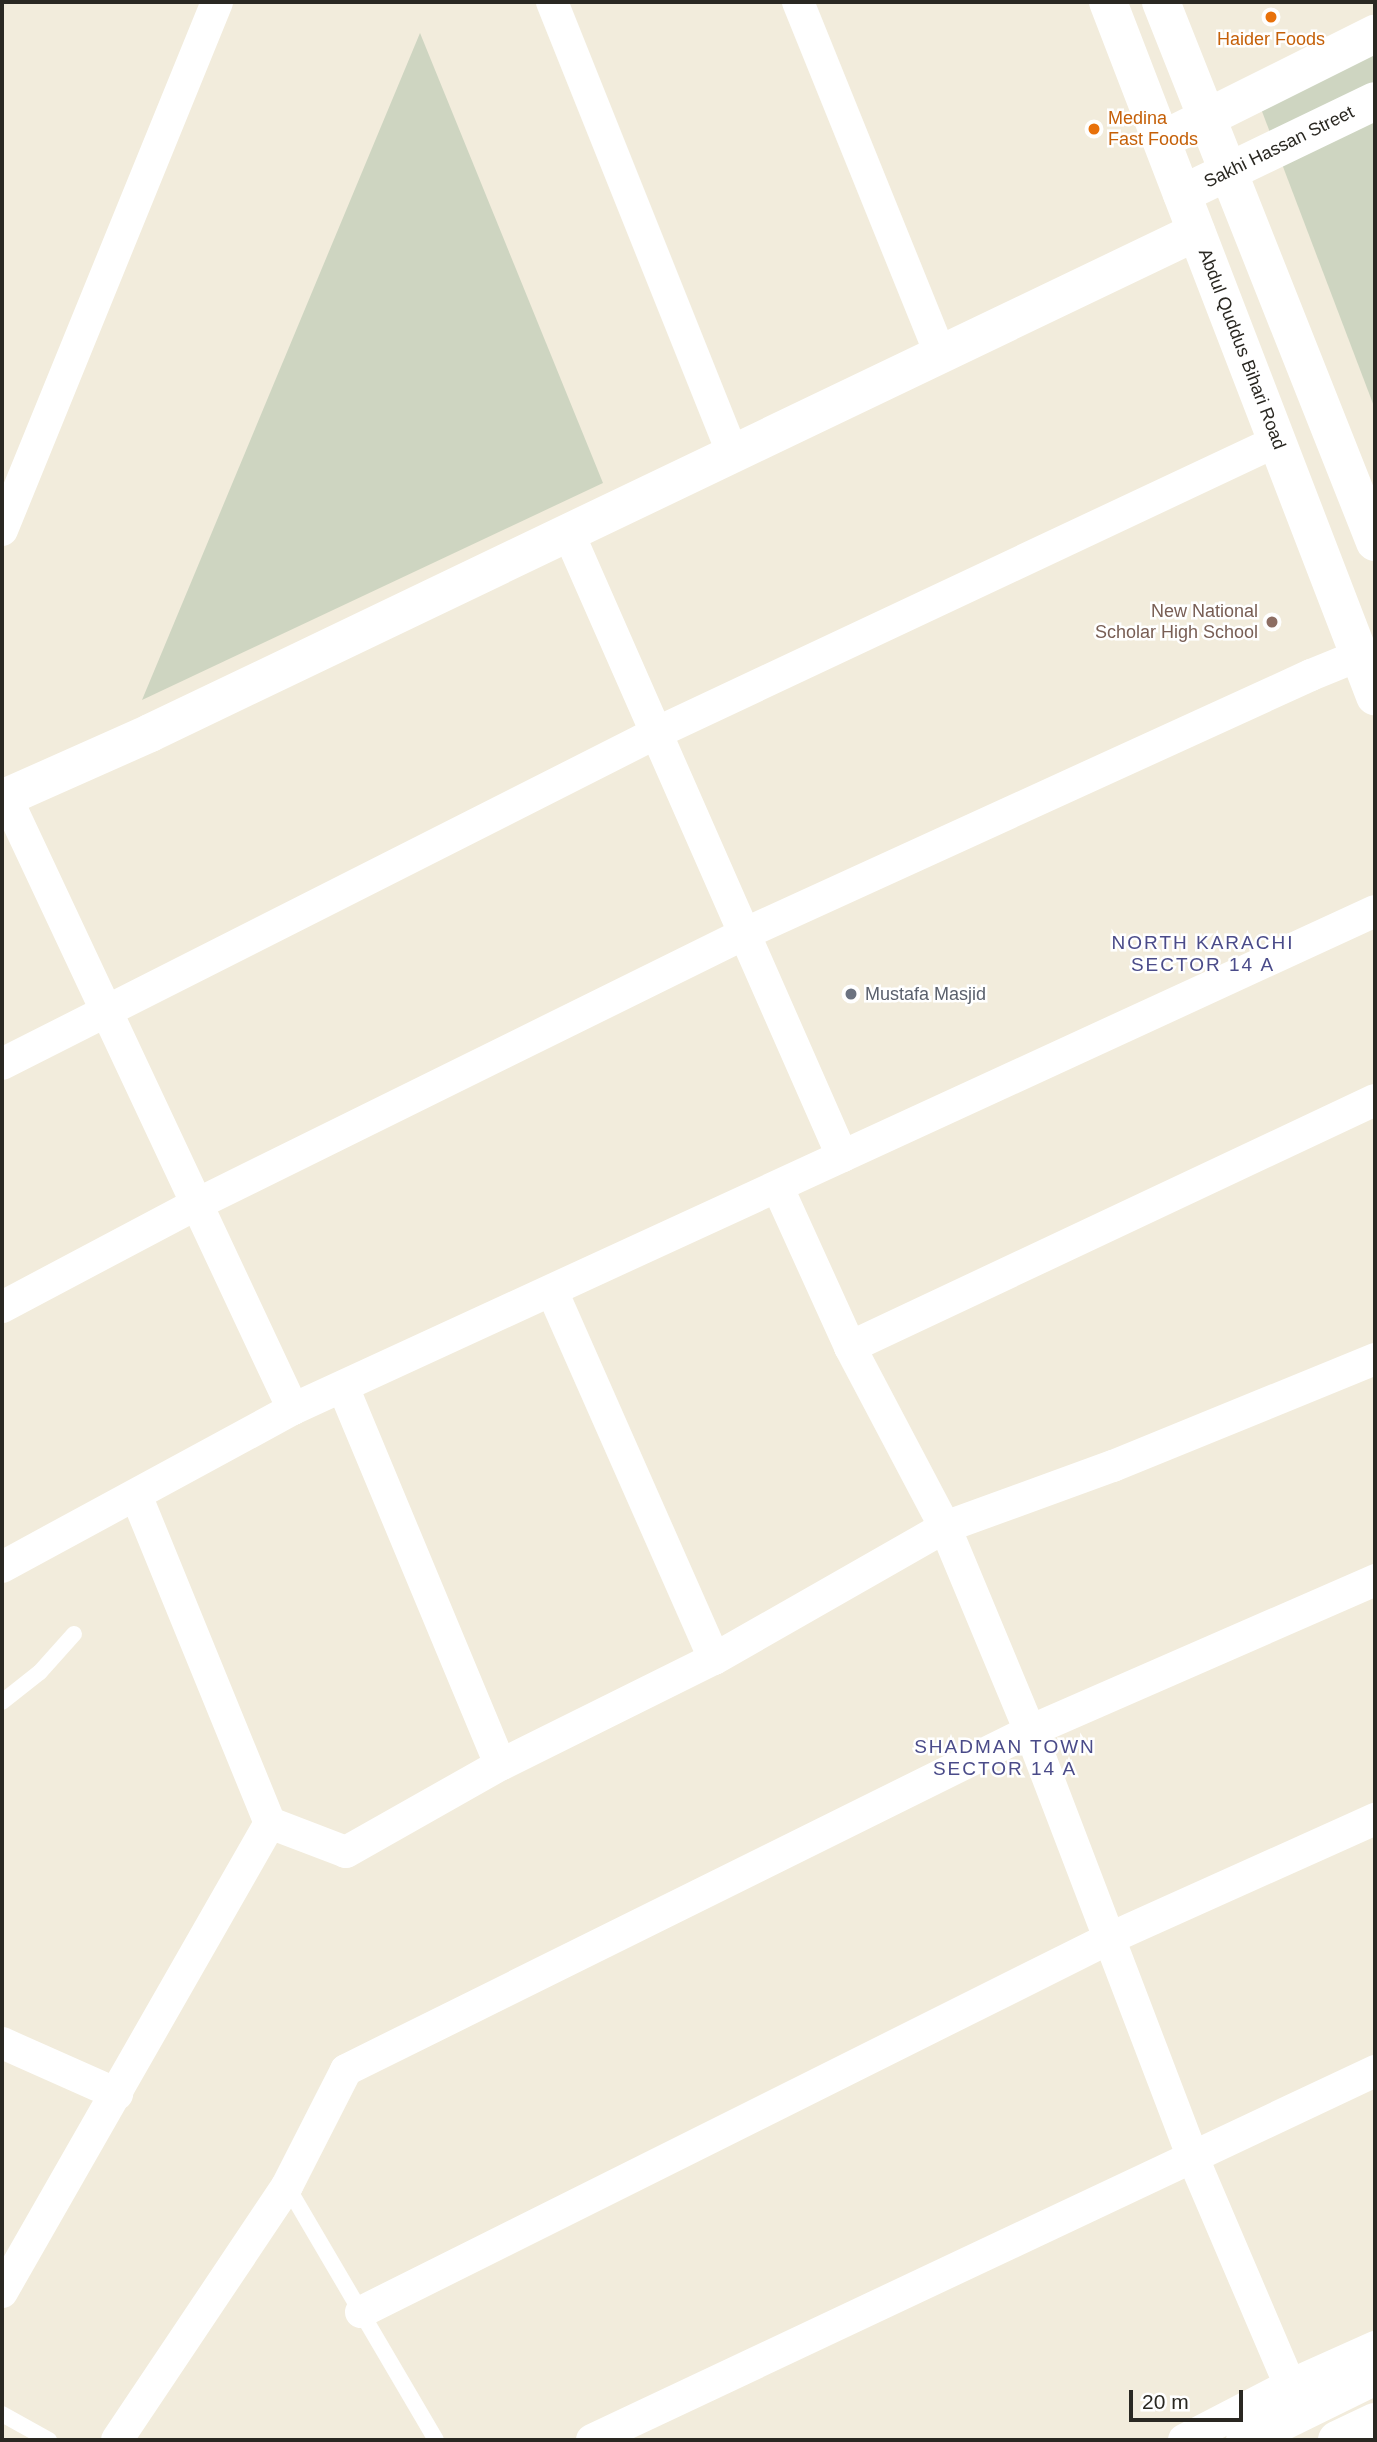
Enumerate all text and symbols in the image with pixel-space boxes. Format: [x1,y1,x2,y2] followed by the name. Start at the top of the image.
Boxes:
[1263,9,1279,25] marker: Haider Foods
[1217,28,1325,50] place label: Haider Foods
[1201,101,1357,193] street label: Sakhi Hassan Street
[1108,108,1198,150] place label: Medina Fast Foods
[1086,121,1102,137] marker: Medina Fast Foods
[1194,246,1290,452] street label: Abdul Quddus Bihari Road
[1095,601,1258,644] place label: New National Scholar High School
[1264,614,1280,630] marker: New National Scholar High School
[1113,932,1293,976] district label: NORTH KARACHI SECTOR 14 A
[865,983,986,1005] place label: Mustafa Masjid
[843,986,859,1002] marker: Mustafa Masjid
[916,1736,1094,1780] district label: SHADMAN TOWN SECTOR 14 A
[1132,2376,1246,2420] scale bar
[1142,2390,1189,2413] text: 20 m

